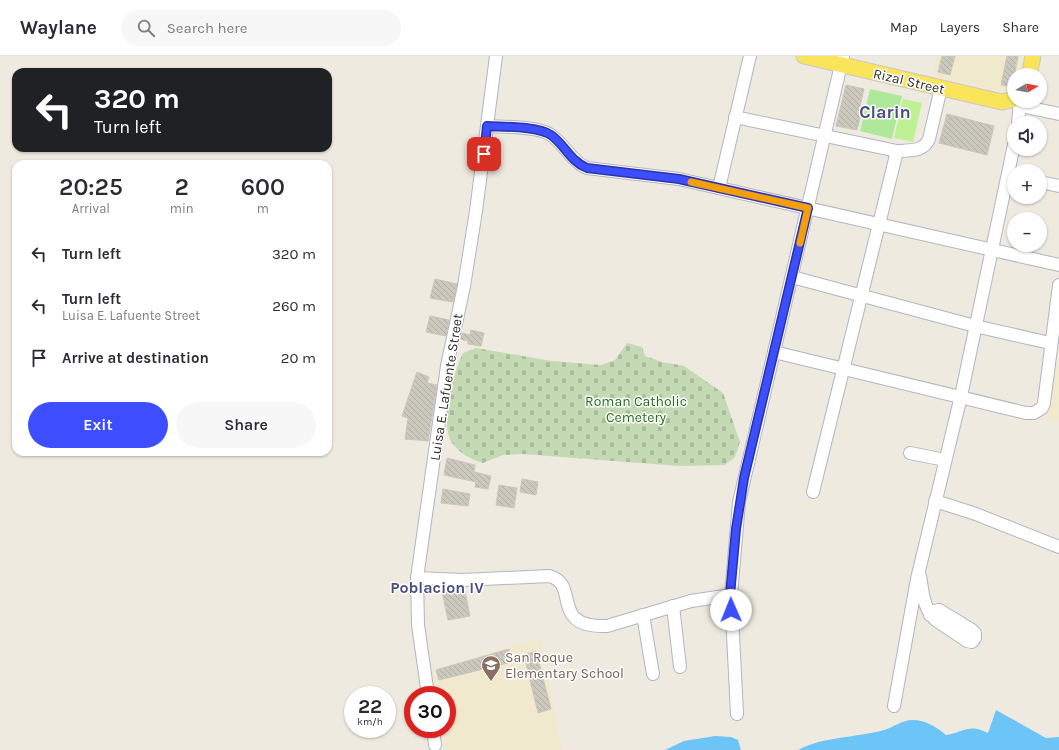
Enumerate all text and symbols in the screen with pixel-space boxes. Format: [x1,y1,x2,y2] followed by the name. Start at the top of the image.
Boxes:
[121,10,401,46] search box
[20,17,97,39] text: Waylane
[135,17,157,39] icon: search
[167,19,247,37] text: Search here
[890,19,918,36] text: Map
[940,19,980,36] text: Layers
[1002,19,1039,36] text: Share
[872,65,946,98] street label: Rizal Street
[1007,68,1047,108] north arrow
[1007,68,1047,252] map controls
[94,82,180,115] text: 320 m
[28,84,80,136] icon: left
[859,101,911,123] district label: Clarin
[94,116,162,138] text: Turn left
[1007,116,1047,156] button: sound
[467,137,501,171] pin
[473,143,495,165] icon: arrive
[1007,164,1047,204] button: +
[59,173,123,201] text: 20:25
[175,173,189,201] text: 2
[241,173,285,201] text: 600
[72,201,110,216] text: Arrival
[170,201,194,216] text: min
[257,201,269,216] text: m
[1007,212,1047,252] button: −
[28,243,50,265] icon: left
[62,245,121,263] text: Turn left
[272,245,316,263] text: 320 m
[62,290,121,308] text: Turn left
[28,295,50,317] icon: left
[272,297,316,315] text: 260 m
[62,308,200,323] text: Luisa E. Lafuente Street
[426,312,467,462] street label: Luisa E. Lafuente Street
[28,347,50,369] icon: arrive
[62,349,209,367] text: Arrive at destination
[281,349,316,367] text: 20 m
[585,393,687,426] park label: Roman Catholic Cemetery
[28,402,168,448] button: Exit
[176,402,316,448] button: Share
[390,578,484,597] district label: Poblacion IV
[710,589,752,631] position arrow
[505,649,624,682] place label: San Roque Elementary School
[480,654,502,682] school or university icon: San Roque Elementary School
[404,686,456,738] speed limit sign: 30
[358,695,382,718] text: 22
[357,716,383,728] text: km/h

